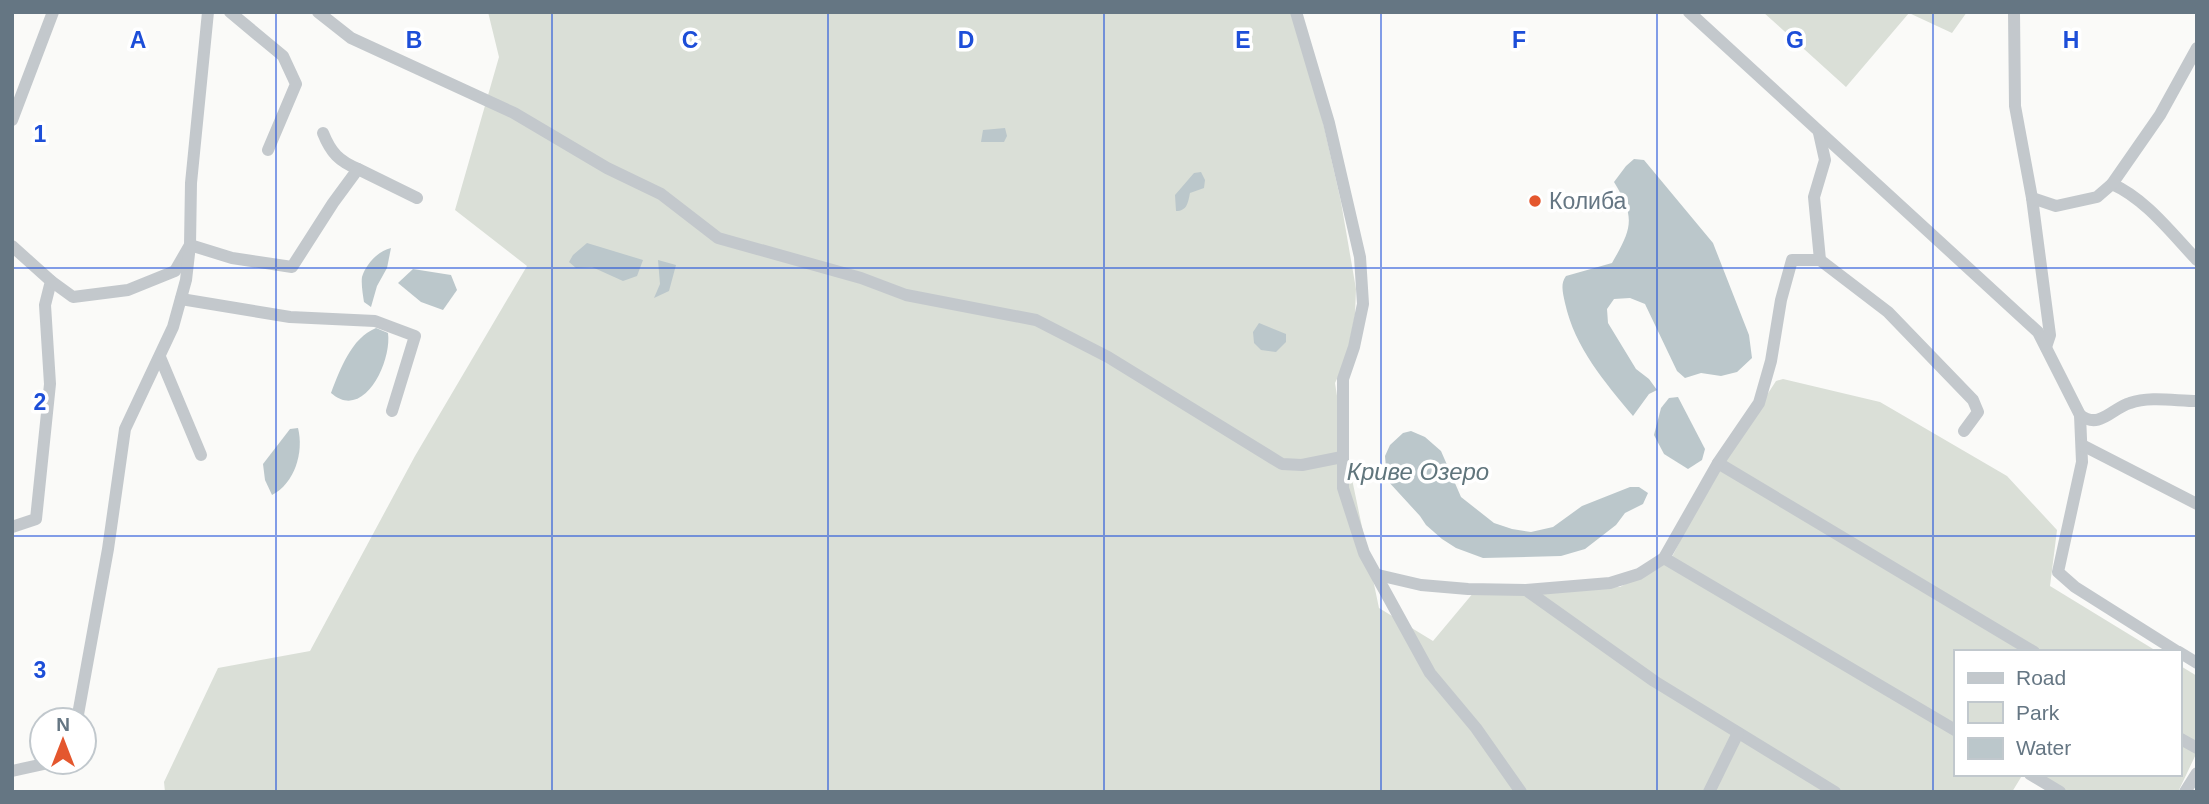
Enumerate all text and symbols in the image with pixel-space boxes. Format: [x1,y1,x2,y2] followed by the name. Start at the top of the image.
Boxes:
[130,27,146,53] text: A
[406,27,422,53] text: B
[682,27,698,53] text: C
[958,27,974,53] text: D
[1235,27,1251,53] text: E
[1512,27,1526,53] text: F
[1786,27,1804,53] text: G
[2063,27,2079,53] text: H
[34,121,47,147] text: 1
[1549,188,1627,214] place label: Колиба
[1527,193,1543,209] marker: Колиба
[34,389,46,415] text: 2
[1347,458,1489,485] water label: Криве Озеро
[1954,650,2181,776] legend
[34,657,46,683] text: 3
[2016,666,2066,689] text: Road
[2016,701,2060,724] text: Park
[28,706,98,776] north arrow
[56,714,70,735] text: N
[2016,736,2071,759] text: Water

